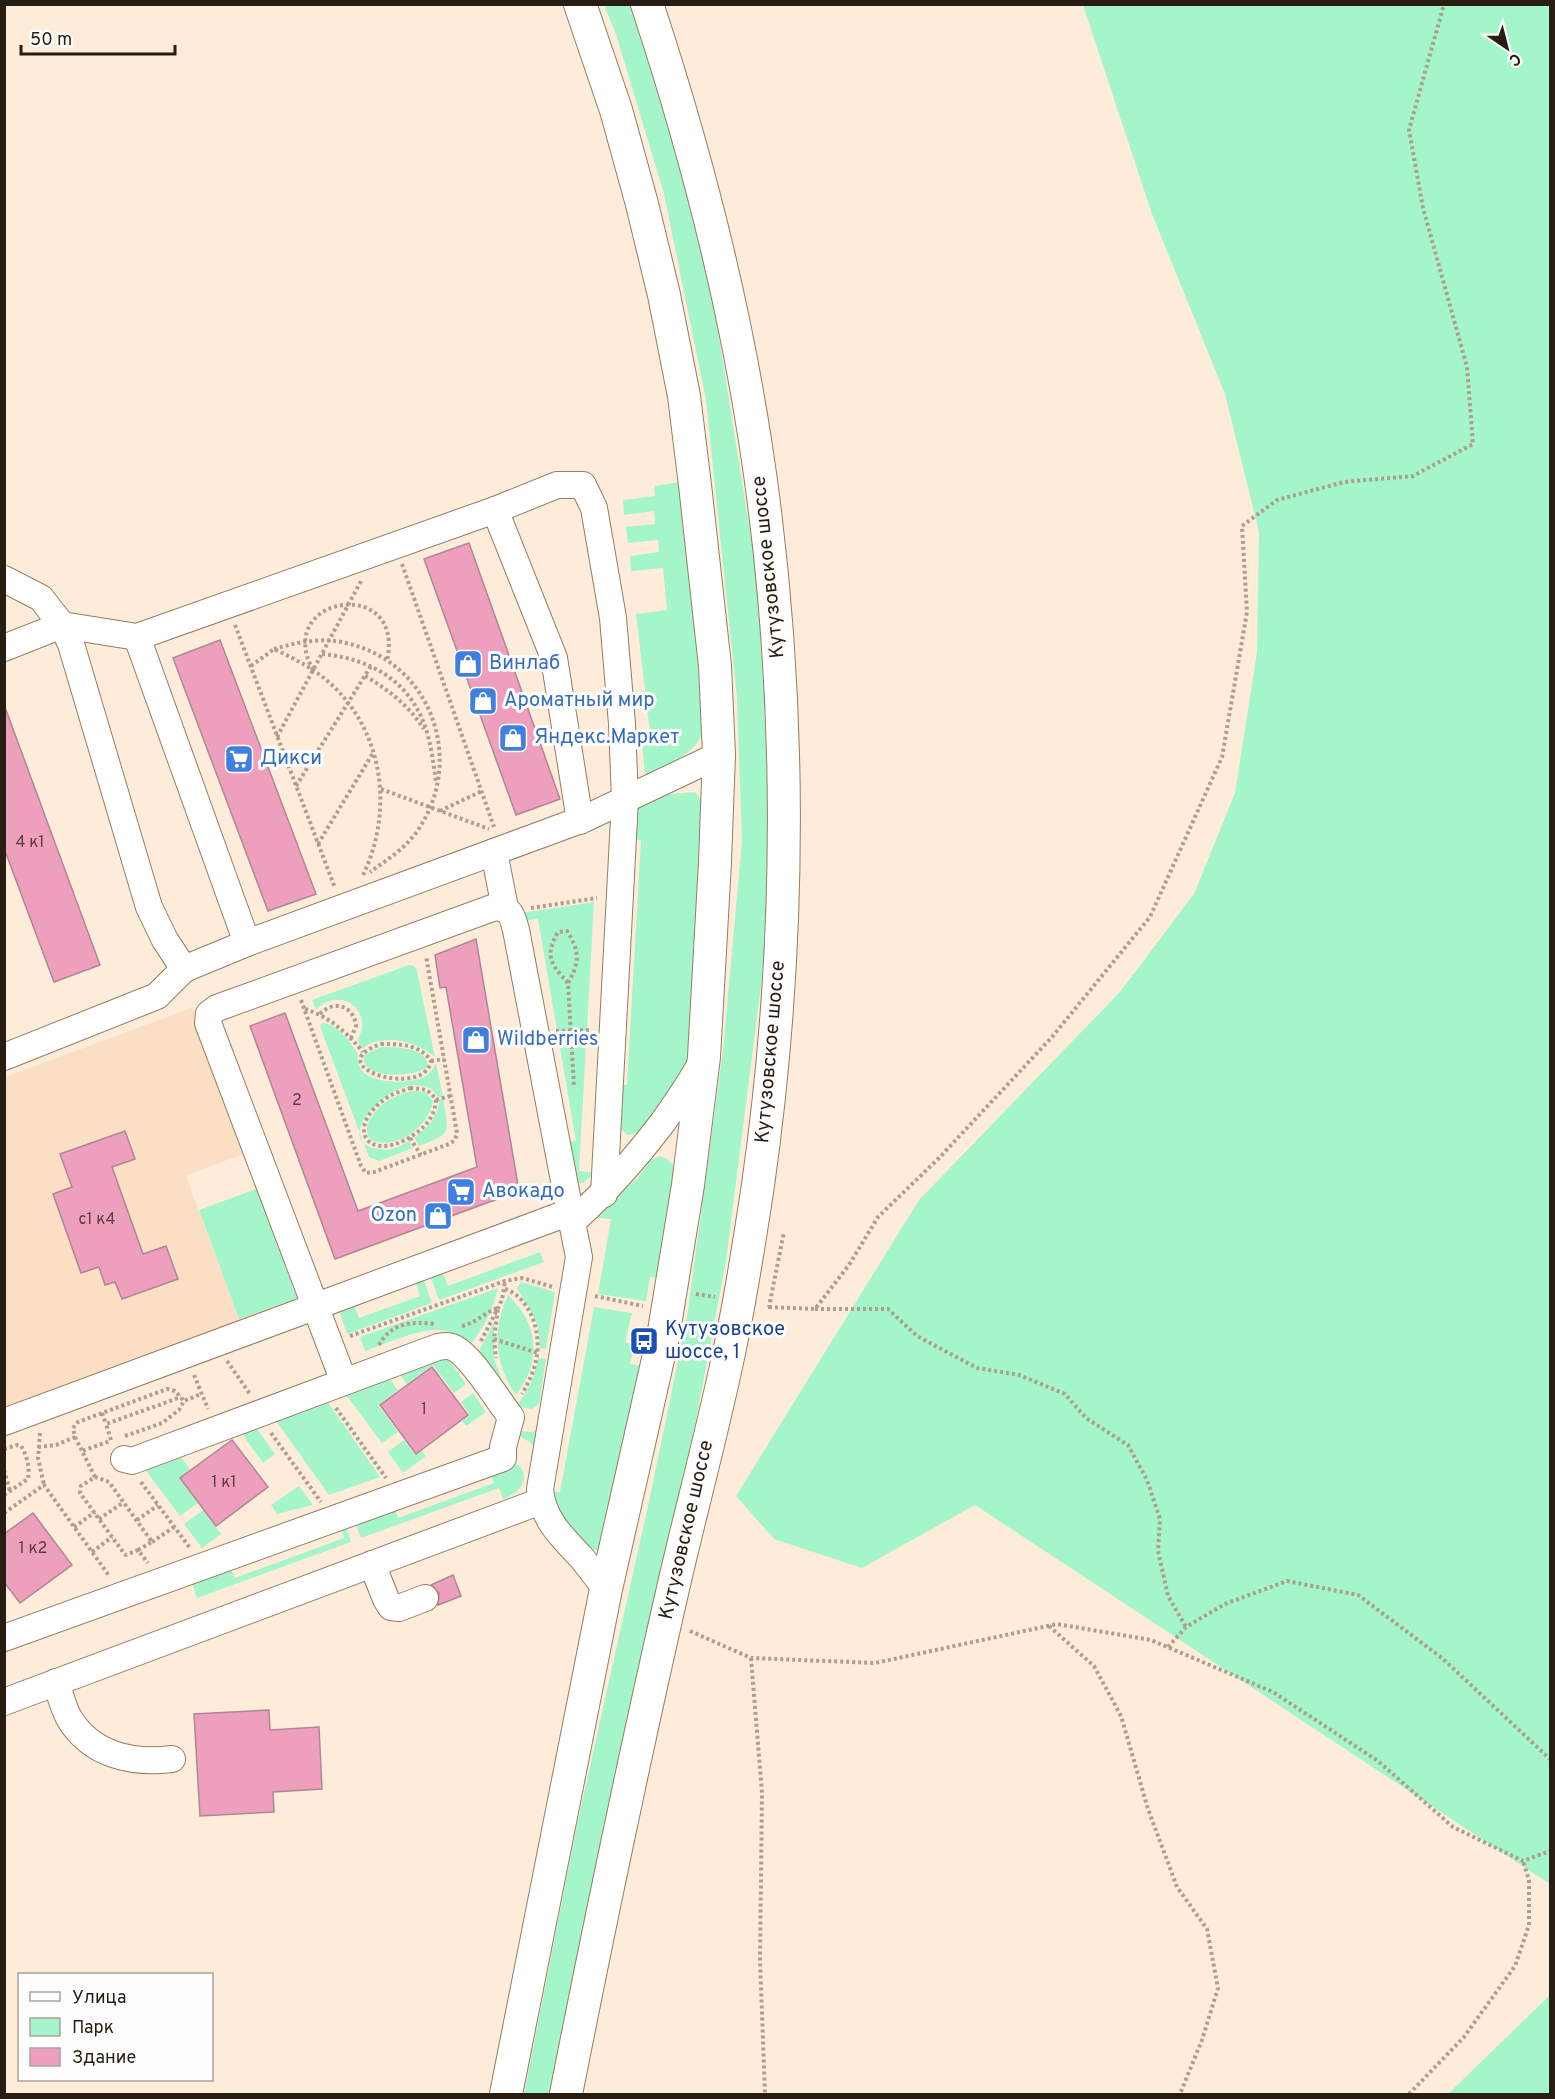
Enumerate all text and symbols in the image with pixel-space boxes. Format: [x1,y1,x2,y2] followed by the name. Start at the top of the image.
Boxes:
[21,18,176,56] scale bar
[1477,18,1537,78] north arrow
[30,29,72,52] text: 50 m
[1505,48,1524,70] text: С
[746,474,792,660] street label: Кутузовское шоссе
[452,648,484,680] shop icon: Винлаб
[489,651,560,677] place label: Винлаб
[467,685,499,717] shop icon: Ароматный мир
[504,688,655,714] place label: Ароматный мир
[497,722,529,754] shop icon: Яндекс.Маркет
[534,725,679,751] place label: Яндекс.Маркет
[223,743,255,775] supermarket icon: Дикси
[260,746,322,772] place label: Дикси
[16,833,44,853] house number: 4 к1
[750,960,792,1144] street label: Кутузовское шоссе
[460,1024,492,1056] shop icon: Wildberries
[497,1027,598,1053] place label: Wildberries
[292,1091,302,1111] house number: 2
[445,1176,477,1208] supermarket icon: Авокадо
[482,1179,565,1205] place label: Авокадо
[422,1200,454,1232] shop icon: Ozon
[371,1203,417,1229] place label: Ozon
[79,1210,115,1230] house number: с1 к4
[665,1317,785,1366] place label: Кутузовское шоссе, 1
[628,1325,660,1357] bus stop icon: Кутузовское шоссе, 1
[421,1400,427,1420] house number: 1
[654,1438,720,1622] street label: Кутузовское шоссе
[212,1473,236,1493] house number: 1 к1
[19,1539,47,1559] house number: 1 к2
[18,1973,213,2081] legend
[72,1987,126,2010] text: Улица
[72,2017,114,2040] text: Парк
[72,2047,136,2070] text: Здание

